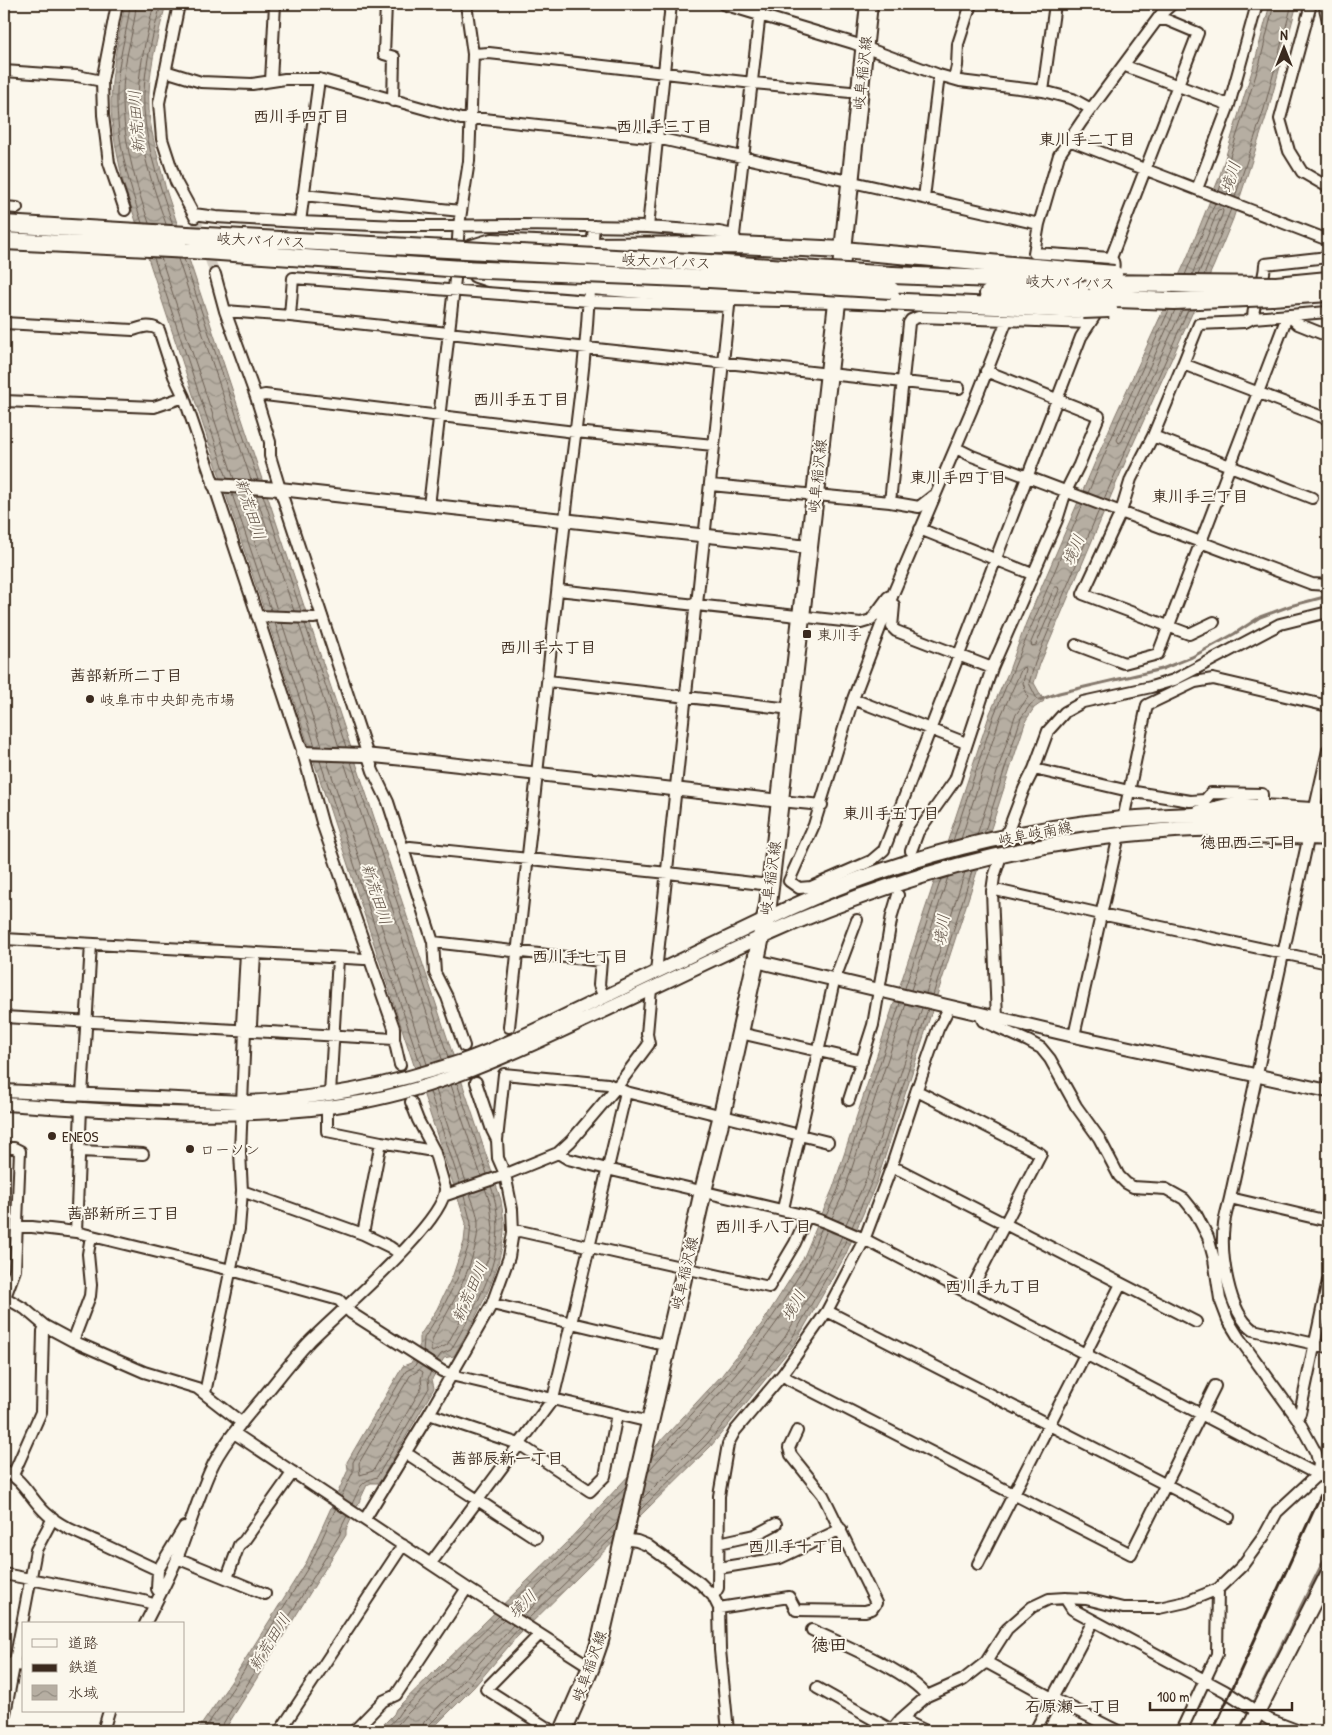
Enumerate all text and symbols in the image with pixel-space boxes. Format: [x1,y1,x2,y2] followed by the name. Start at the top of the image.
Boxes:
[1260,22,1310,72] north arrow
[1280,25,1288,44] text: N
[848,35,876,111] street label: 岐阜稲沢線
[123,89,149,155] water label: 新荒田川
[253,105,349,127] district label: 西川手四丁目
[616,115,712,137] district label: 西川手三丁目
[1039,128,1135,150] district label: 東川手二丁目
[1215,158,1245,196] water label: 境川
[216,227,306,253] street label: 岐大バイパス
[621,248,711,274] street label: 岐大バイパス
[1025,270,1115,294] street label: 岐大バイパス
[473,388,569,410] district label: 西川手五丁目
[803,438,831,514] street label: 岐阜稲沢線
[910,466,1006,488] district label: 東川手四丁目
[231,475,271,543] water label: 新荒田川
[1152,485,1248,507] district label: 東川手三丁目
[1057,531,1089,569] water label: 境川
[817,624,862,645] place label: 東川手
[801,628,813,640] marker: 東川手
[500,636,596,658] district label: 西川手六丁目
[70,664,182,686] district label: 茜部新所二丁目
[100,689,235,710] place label: 岐阜市中央卸売市場
[84,693,96,705] marker: 岐阜市中央卸売市場
[843,802,939,824] district label: 東川手五丁目
[996,816,1074,850] street label: 岐阜岐南線
[1200,831,1296,853] district label: 徳田西三丁目
[754,839,786,917] street label: 岐阜稲沢線
[357,860,397,928] water label: 新荒田川
[928,913,954,947] water label: 境川
[532,945,628,967] district label: 西川手七丁目
[62,1126,99,1147] place label: ENEOS
[46,1130,58,1142] marker: ENEOS
[200,1139,260,1160] place label: ローソン
[184,1143,196,1155] marker: ローソン
[67,1202,179,1224] district label: 茜部新所三丁目
[715,1215,811,1237] district label: 西川手八丁目
[665,1234,703,1312] street label: 岐阜稲沢線
[446,1258,492,1326] water label: 新荒田川
[945,1275,1041,1297] district label: 西川手九丁目
[776,1286,810,1324] water label: 境川
[451,1447,563,1469] district label: 茜部辰新一丁目
[748,1535,844,1557] district label: 西川手十丁目
[503,1585,541,1623] water label: 境川
[243,1609,295,1675] water label: 新荒田川
[22,1622,185,1712] legend
[566,1627,612,1705] street label: 岐阜稲沢線
[68,1632,98,1653] text: 道路
[811,1632,847,1657] district label: 徳田
[68,1656,98,1677] text: 鉄道
[1150,1680,1292,1712] scale bar
[68,1682,98,1703] text: 水域
[1157,1686,1190,1707] text: 100 m
[1025,1695,1121,1717] district label: 石原瀬一丁目

